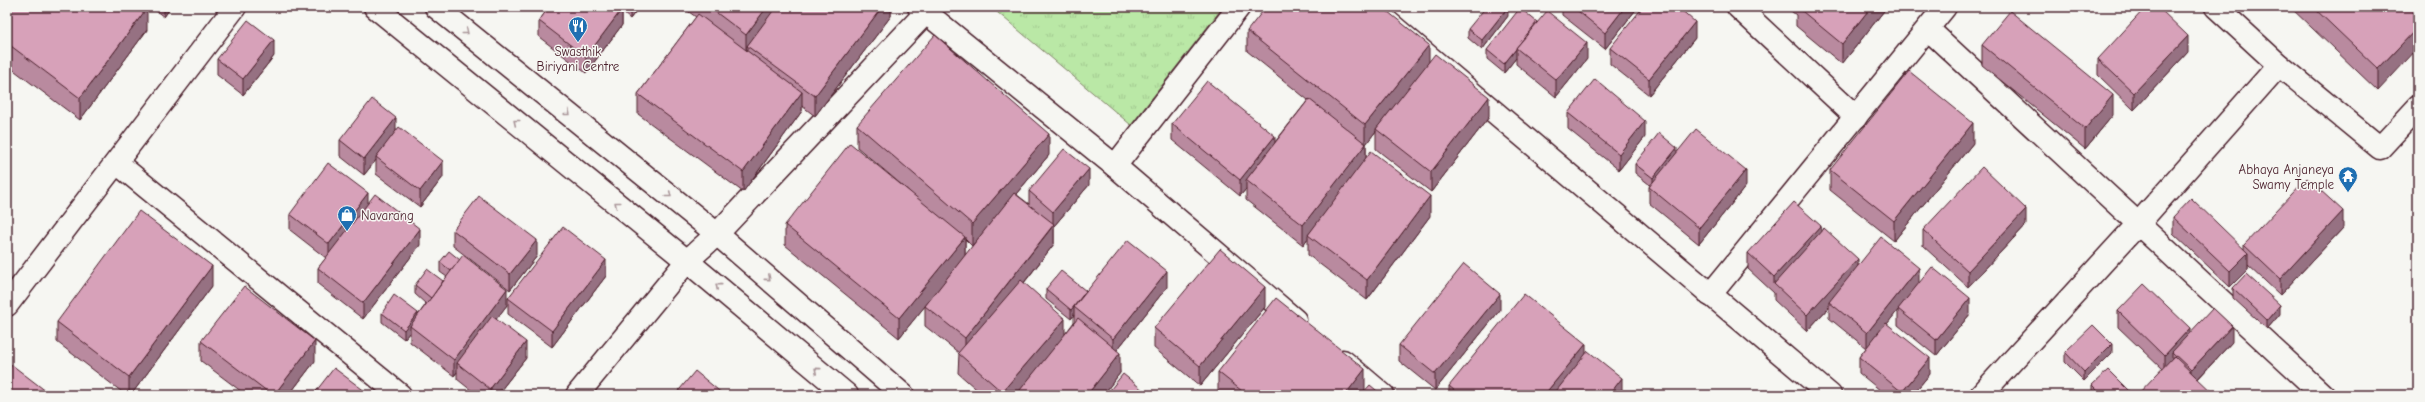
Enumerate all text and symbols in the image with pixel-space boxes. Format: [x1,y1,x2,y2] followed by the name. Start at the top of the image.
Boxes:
[567,15,589,43] restaurant icon: Swasthik Biriyani Centre
[462,27,469,34] one-way arrow
[537,44,620,74] place label: Swasthik Biriyani Centre
[563,109,570,116] one-way arrow
[514,119,521,126] one-way arrow
[2239,162,2334,192] place label: Abhaya Anjaneya Swamy Temple
[2337,165,2359,193] temple icon: Abhaya Anjaneya Swamy Temple
[664,190,671,197] one-way arrow
[615,201,622,208] one-way arrow
[336,204,358,232] shop icon: Navarang
[361,208,414,223] place label: Navarang
[764,274,771,281] one-way arrow
[715,284,722,291] one-way arrow
[814,367,822,374] one-way arrow

